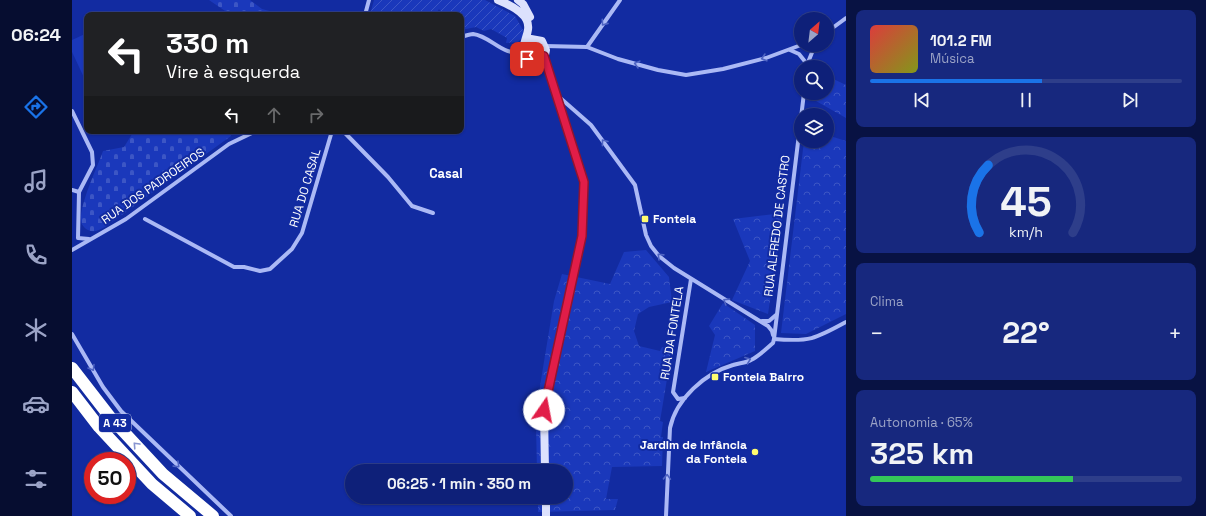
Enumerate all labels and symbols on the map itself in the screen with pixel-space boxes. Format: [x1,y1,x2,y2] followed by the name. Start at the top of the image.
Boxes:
[794,12,834,52] north arrow
[602,19,609,26] one-way arrow
[510,42,544,76] pin
[761,53,768,62] one-way arrow
[634,61,641,69] one-way arrow
[601,140,608,147] one-way arrow
[98,144,208,228] street label: RUA DOS PADROEIROS
[285,146,325,229] street label: RUA DO CASAL
[760,154,794,298] street label: RUA ALFREDO DE CASTRO
[429,165,463,182] district label: Casal
[653,211,696,227] place label: Fontela
[640,214,650,224] marker: Fontela
[657,253,665,261] one-way arrow
[657,285,687,381] street label: RUA DA FONTELA
[723,299,730,306] one-way arrow
[744,357,751,365] one-way arrow
[87,364,95,371] one-way arrow
[723,369,804,385] place label: Fontela Bairro
[710,372,720,382] marker: Fontela Bairro
[523,389,565,431] position arrow
[99,414,131,432] road number: A 43
[640,437,747,467] place label: Jardim de Infância da Fontela
[133,442,141,450] one-way arrow
[750,447,760,457] marker: Jardim de Infância da Fontela
[84,452,136,504] speed limit sign: 50
[172,460,180,468] one-way arrow
[663,474,671,480] one-way arrow

